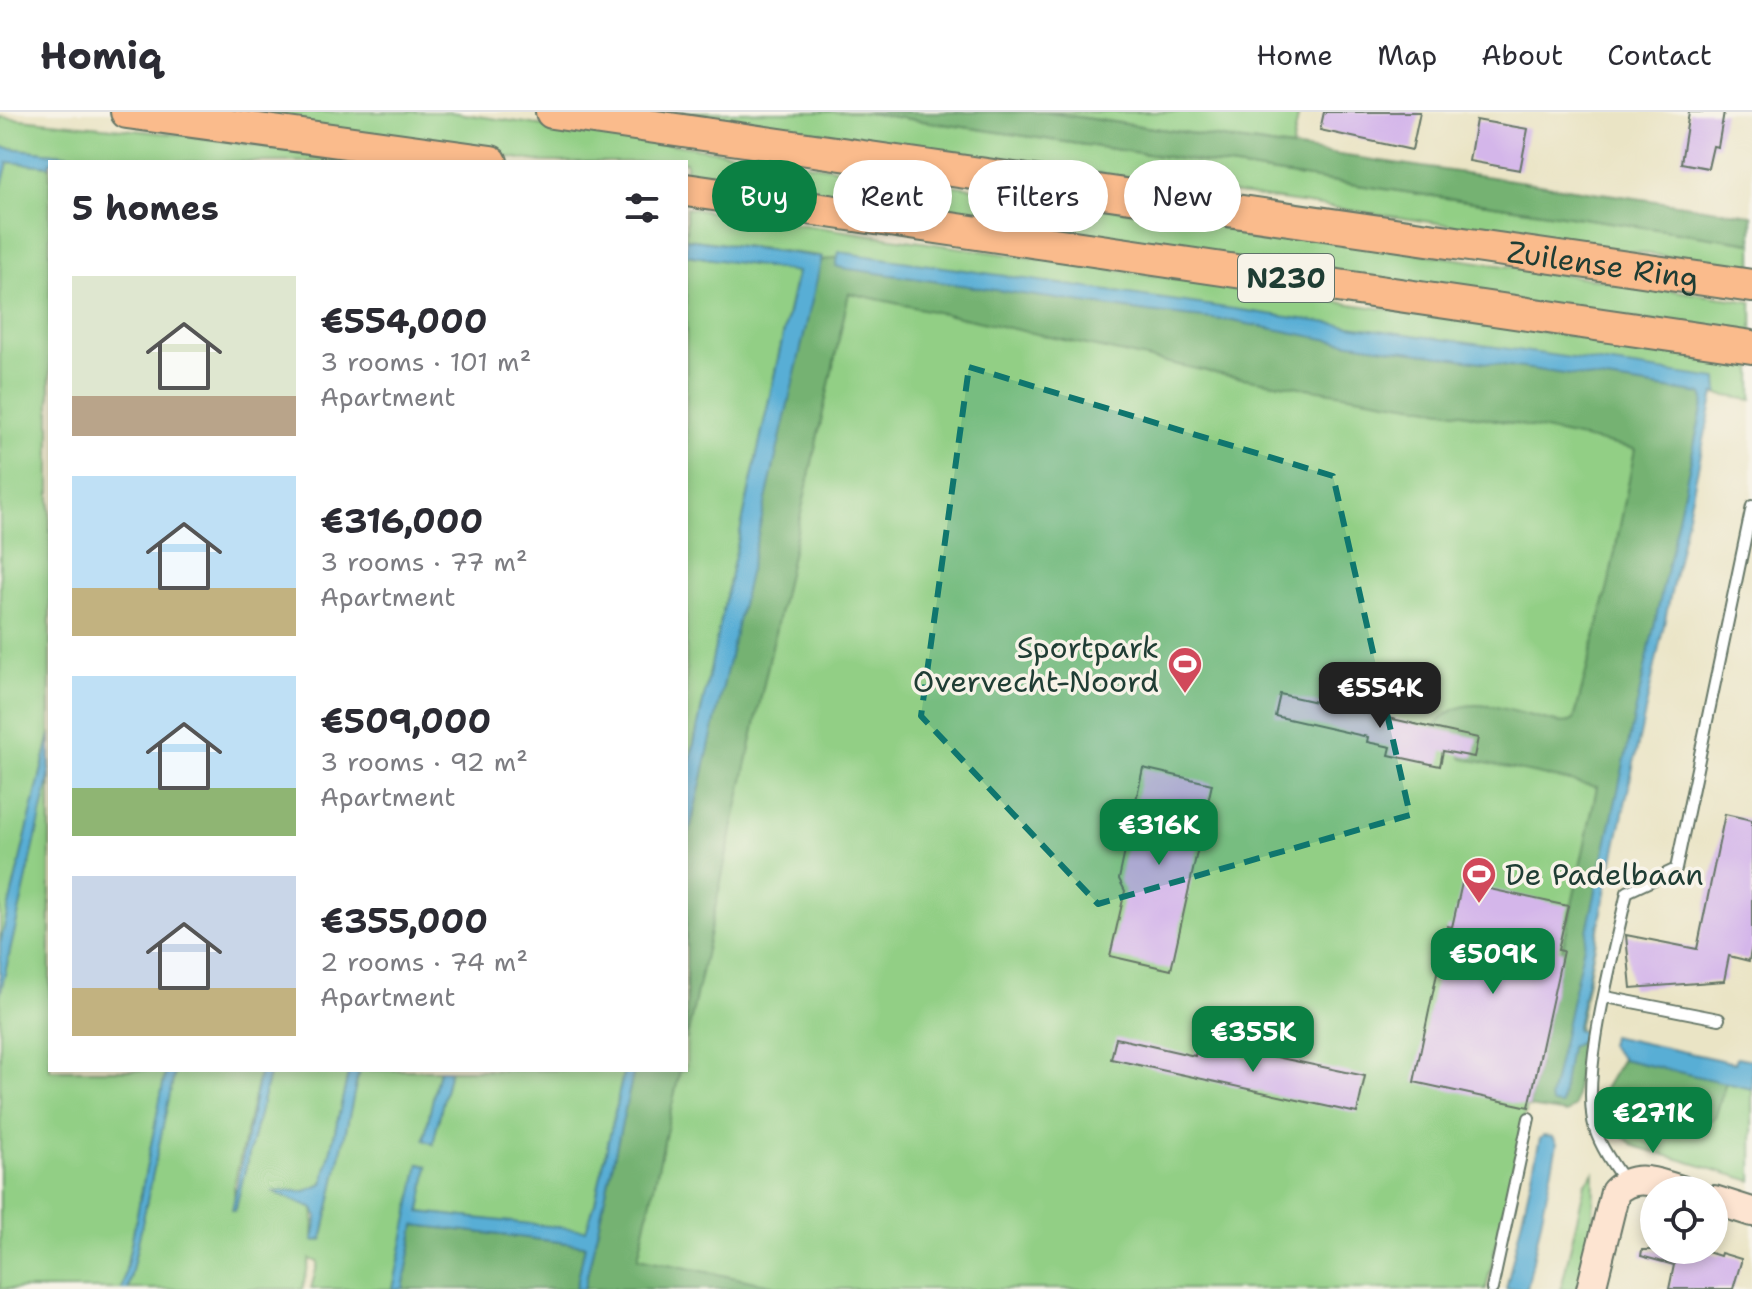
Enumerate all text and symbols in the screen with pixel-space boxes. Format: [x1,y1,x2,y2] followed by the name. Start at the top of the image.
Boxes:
[40,30,162,81] text: Homiq
[1256,36,1333,74] text: Home
[1377,36,1437,74] text: Map
[1481,36,1563,74] text: About
[1607,36,1712,74] text: Contact
[712,160,817,232] chip: Buy
[833,160,952,232] chip: Rent
[968,160,1108,232] chip: Filters
[1124,160,1241,232] chip: New
[72,185,219,231] text: 5 homes
[620,186,664,230] icon: filters
[1505,230,1701,299] street label: Zuilense Ring
[1238,254,1334,302] road number: N230
[320,298,488,344] text: €554,000
[136,308,232,404] icon: home
[320,344,531,379] text: 3 rooms · 101 m²
[320,379,456,414] text: Apartment
[320,498,483,544] text: €316,000
[136,508,232,604] icon: home
[320,544,528,579] text: 3 rooms · 77 m²
[320,579,456,614] text: Apartment
[913,627,1159,702] place label: Sportpark Overvecht-Noord
[1166,645,1204,695] sports icon: Sportpark Overvecht-Noord
[1324,662,1436,730] pin: €554K
[1337,670,1423,705] text: €554K
[320,698,491,744] text: €509,000
[136,708,232,804] icon: home
[320,744,528,779] text: 3 rooms · 92 m²
[320,779,456,814] text: Apartment
[1103,799,1215,867] pin: €316K
[1118,807,1200,842] text: €316K
[1505,854,1704,895] place label: De Padelbaan
[1460,855,1498,905] sports icon: De Padelbaan
[320,898,488,944] text: €355,000
[136,908,232,1004] icon: home
[1437,928,1549,996] pin: €509K
[1449,936,1537,971] text: €509K
[320,944,528,979] text: 2 rooms · 74 m²
[320,979,456,1014] text: Apartment
[1197,1006,1309,1074] pin: €355K
[1210,1014,1296,1049] text: €355K
[1597,1087,1709,1155] pin: €271K
[1612,1095,1694,1130] text: €271K
[1640,1176,1728,1264] map controls
[1640,1176,1728,1264] button: locate

